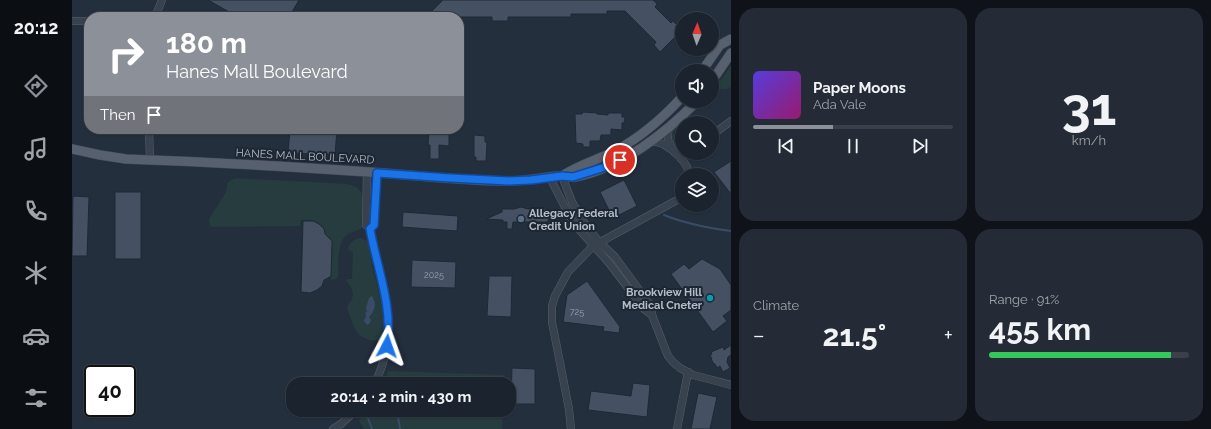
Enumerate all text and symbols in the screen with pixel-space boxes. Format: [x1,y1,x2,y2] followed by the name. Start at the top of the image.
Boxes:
[675,12,719,56] north arrow
[675,12,719,212] map controls
[14,17,58,38] text: 20:12
[166,27,247,60] text: 180 m
[100,28,152,80] icon: right
[166,61,348,82] text: Hanes Mall Boulevard
[675,64,719,108] button: sound
[22,72,50,100] icon: directions
[1062,76,1116,137] text: 31
[813,79,906,97] text: Paper Moons
[813,97,866,112] text: Ada Vale
[143,104,165,126] icon: arrive
[100,106,135,124] text: Then
[675,116,719,160] button: search
[1072,133,1106,148] text: km/h
[22,135,50,163] icon: music
[775,135,797,157] icon: previous
[842,135,864,157] icon: pause
[909,135,931,157] icon: next
[603,143,637,177] pin
[235,146,375,167] street label: HANES MALL BOULEVARD
[609,149,631,171] icon: arrive
[675,168,719,212] button: layers
[22,197,50,225] icon: phone
[529,207,619,233] place label: Allegacy Federal Credit Union
[516,214,526,224] marker: Allegacy Federal Credit Union
[22,259,50,287] icon: climate
[424,270,444,280] house number: 2025
[622,286,703,312] place label: Brookview Hill Medical Cneter
[989,292,1059,307] text: Range · 91%
[705,293,715,303] marker: Brookview Hill Medical Cneter
[753,298,799,313] text: Climate
[570,307,584,317] house number: 725
[989,312,1091,347] text: 455 km
[823,318,886,353] text: 21.5°
[22,322,50,350] icon: car
[753,322,765,348] text: −
[944,322,953,348] text: +
[366,325,408,367] position arrow
[84,365,136,417] speed limit sign: 40
[22,384,50,412] icon: filters
[330,388,472,406] text: 20:14 · 2 min · 430 m

